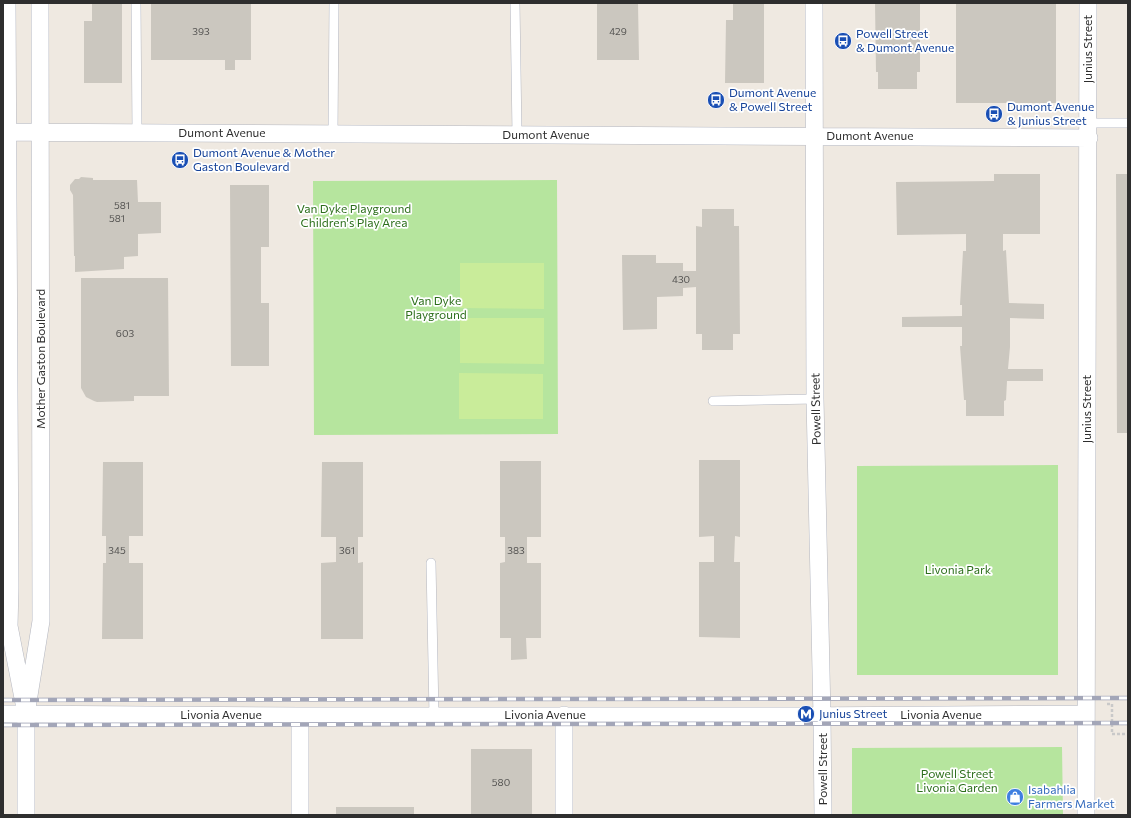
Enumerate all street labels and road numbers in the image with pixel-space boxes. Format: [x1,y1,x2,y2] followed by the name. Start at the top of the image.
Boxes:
[1080,15,1095,83] street label: Junius Street
[178,125,266,139] street label: Dumont Avenue
[502,127,590,141] street label: Dumont Avenue
[826,128,914,142] street label: Dumont Avenue
[33,289,47,429] street label: Mother Gaston Boulevard
[807,373,823,445] street label: Powell Street
[1079,375,1094,443] street label: Junius Street
[180,707,262,721] street label: Livonia Avenue
[504,707,586,721] street label: Livonia Avenue
[900,707,982,721] street label: Livonia Avenue
[815,733,829,805] street label: Powell Street

